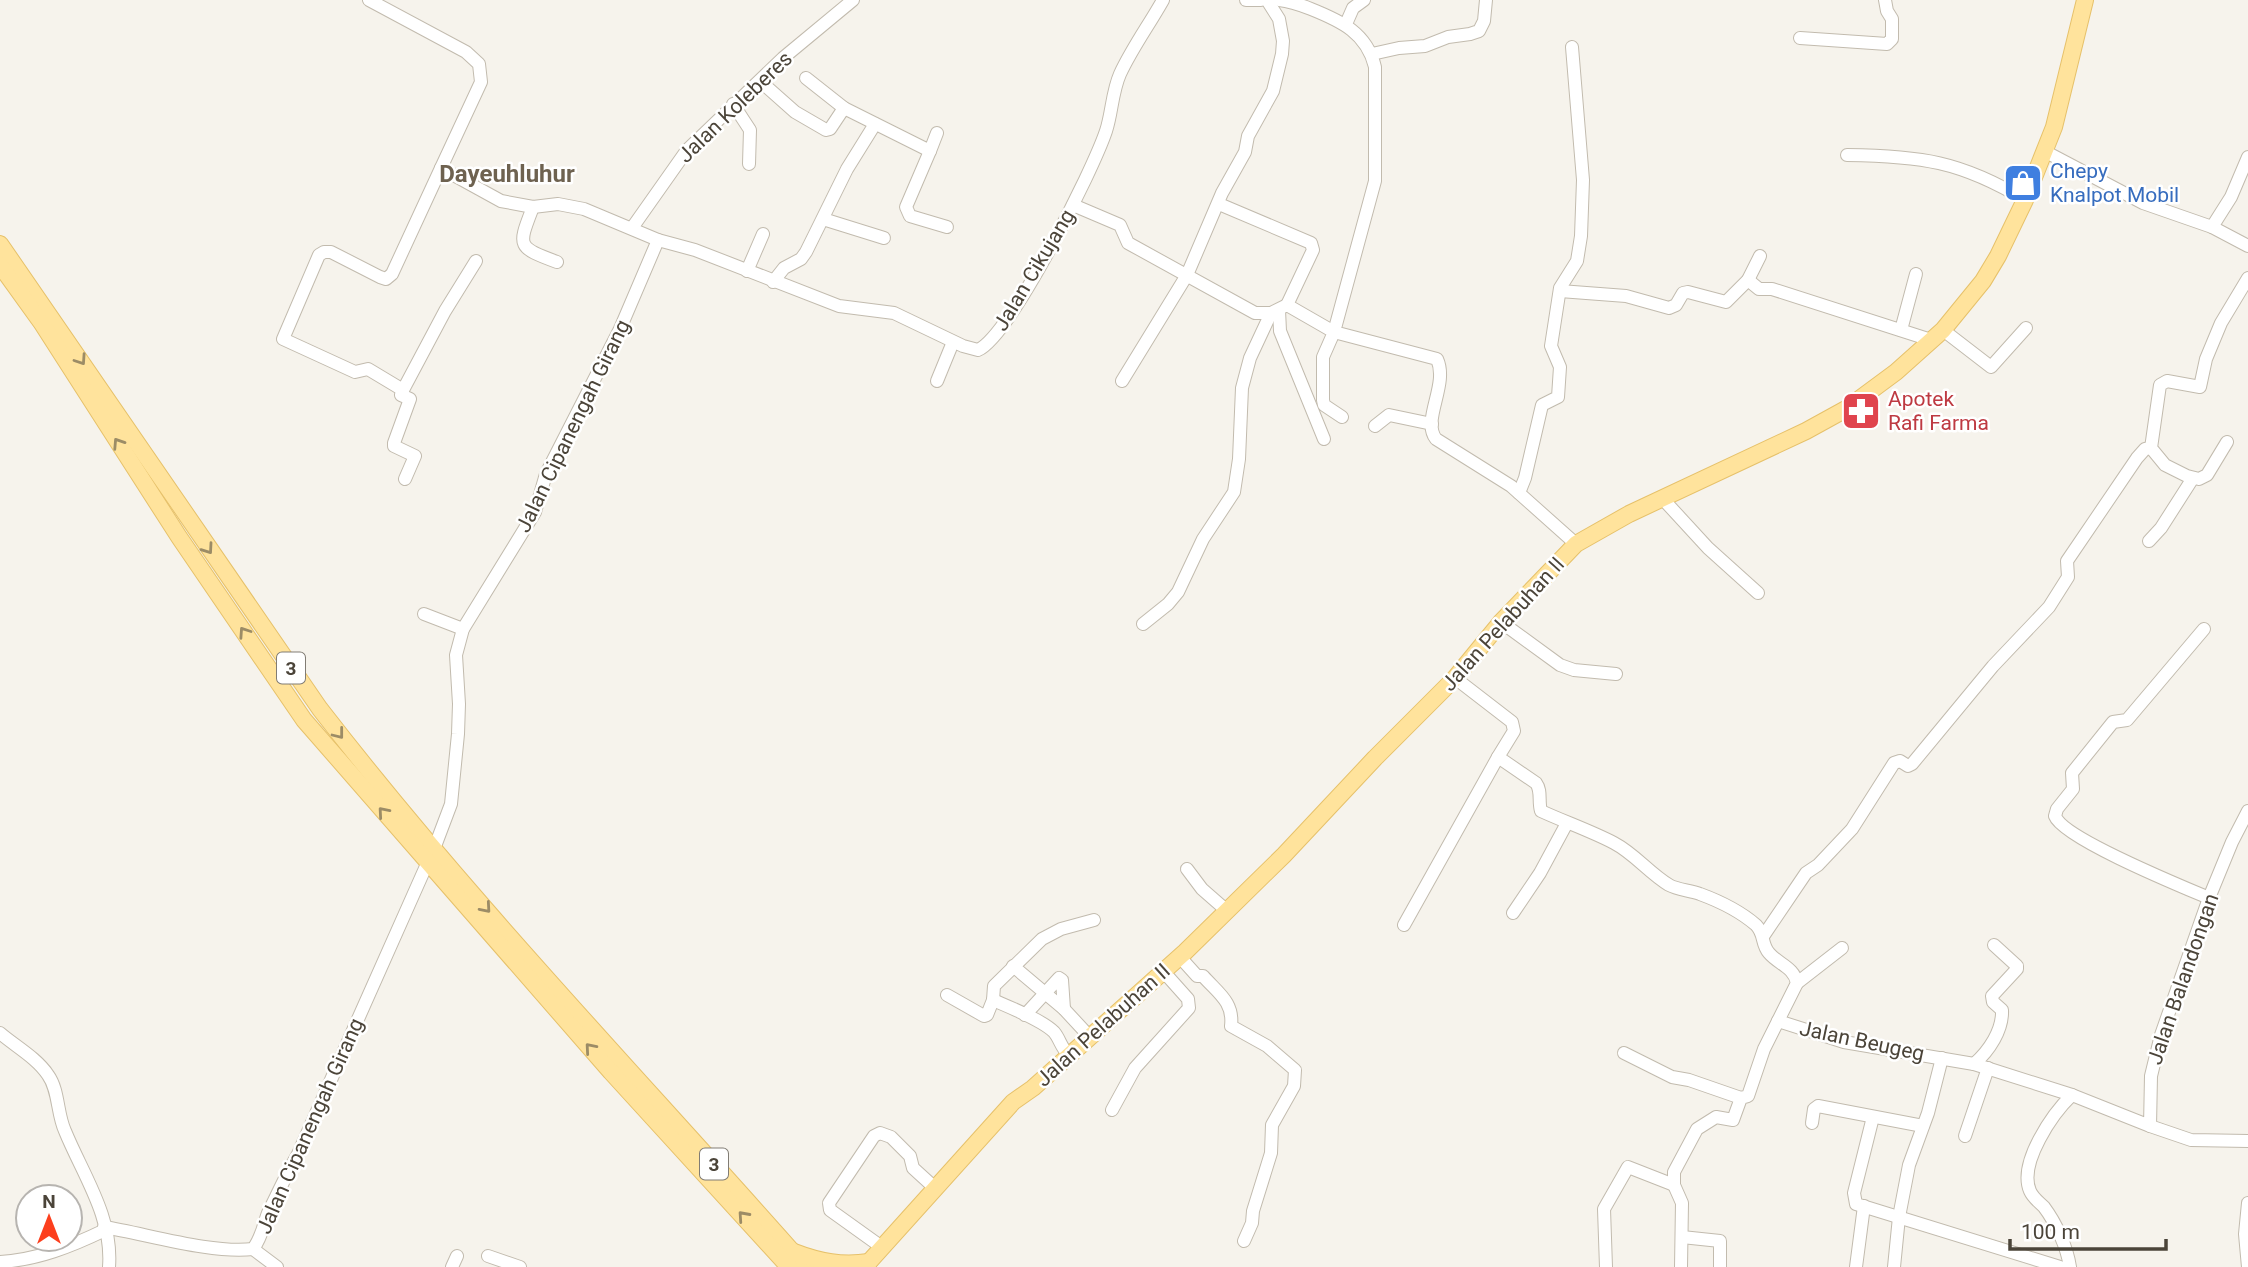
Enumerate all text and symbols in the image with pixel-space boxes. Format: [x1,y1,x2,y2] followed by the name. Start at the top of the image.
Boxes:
[673,47,797,167] street label: Jalan Koleberes
[2050,159,2179,207] place label: Chepy Knalpot Mobil
[439,160,575,188] district label: Dayeuhluhur
[2002,162,2044,204] shop icon: Chepy Knalpot Mobil
[988,205,1080,335] street label: Jalan Cikujang
[511,316,635,536] street label: Jalan Cipanengah Girang
[73,352,85,365] one-way arrow
[1888,387,1989,435] place label: Apotek Rafi Farma
[1840,390,1882,432] pharmacy icon: Apotek Rafi Farma
[114,437,127,450] one-way arrow
[200,541,213,554] one-way arrow
[1437,552,1569,696] street label: Jalan Pelabuhan II
[240,627,252,640] one-way arrow
[277,652,305,684] road number: 3
[331,727,344,739] one-way arrow
[379,807,391,820] one-way arrow
[2142,890,2224,1068] street label: Jalan Balandongan
[478,900,490,913] one-way arrow
[1031,959,1175,1091] street label: Jalan Pelabuhan II
[252,1014,368,1238] street label: Jalan Cipanengah Girang
[1797,1016,1927,1066] street label: Jalan Beugeg
[586,1044,598,1057] one-way arrow
[700,1148,728,1180] road number: 3
[14,1183,84,1253] north arrow
[42,1190,56,1213] text: N
[2010,1208,2166,1252] scale bar
[739,1211,751,1224] one-way arrow
[2021,1220,2080,1244] text: 100 m

